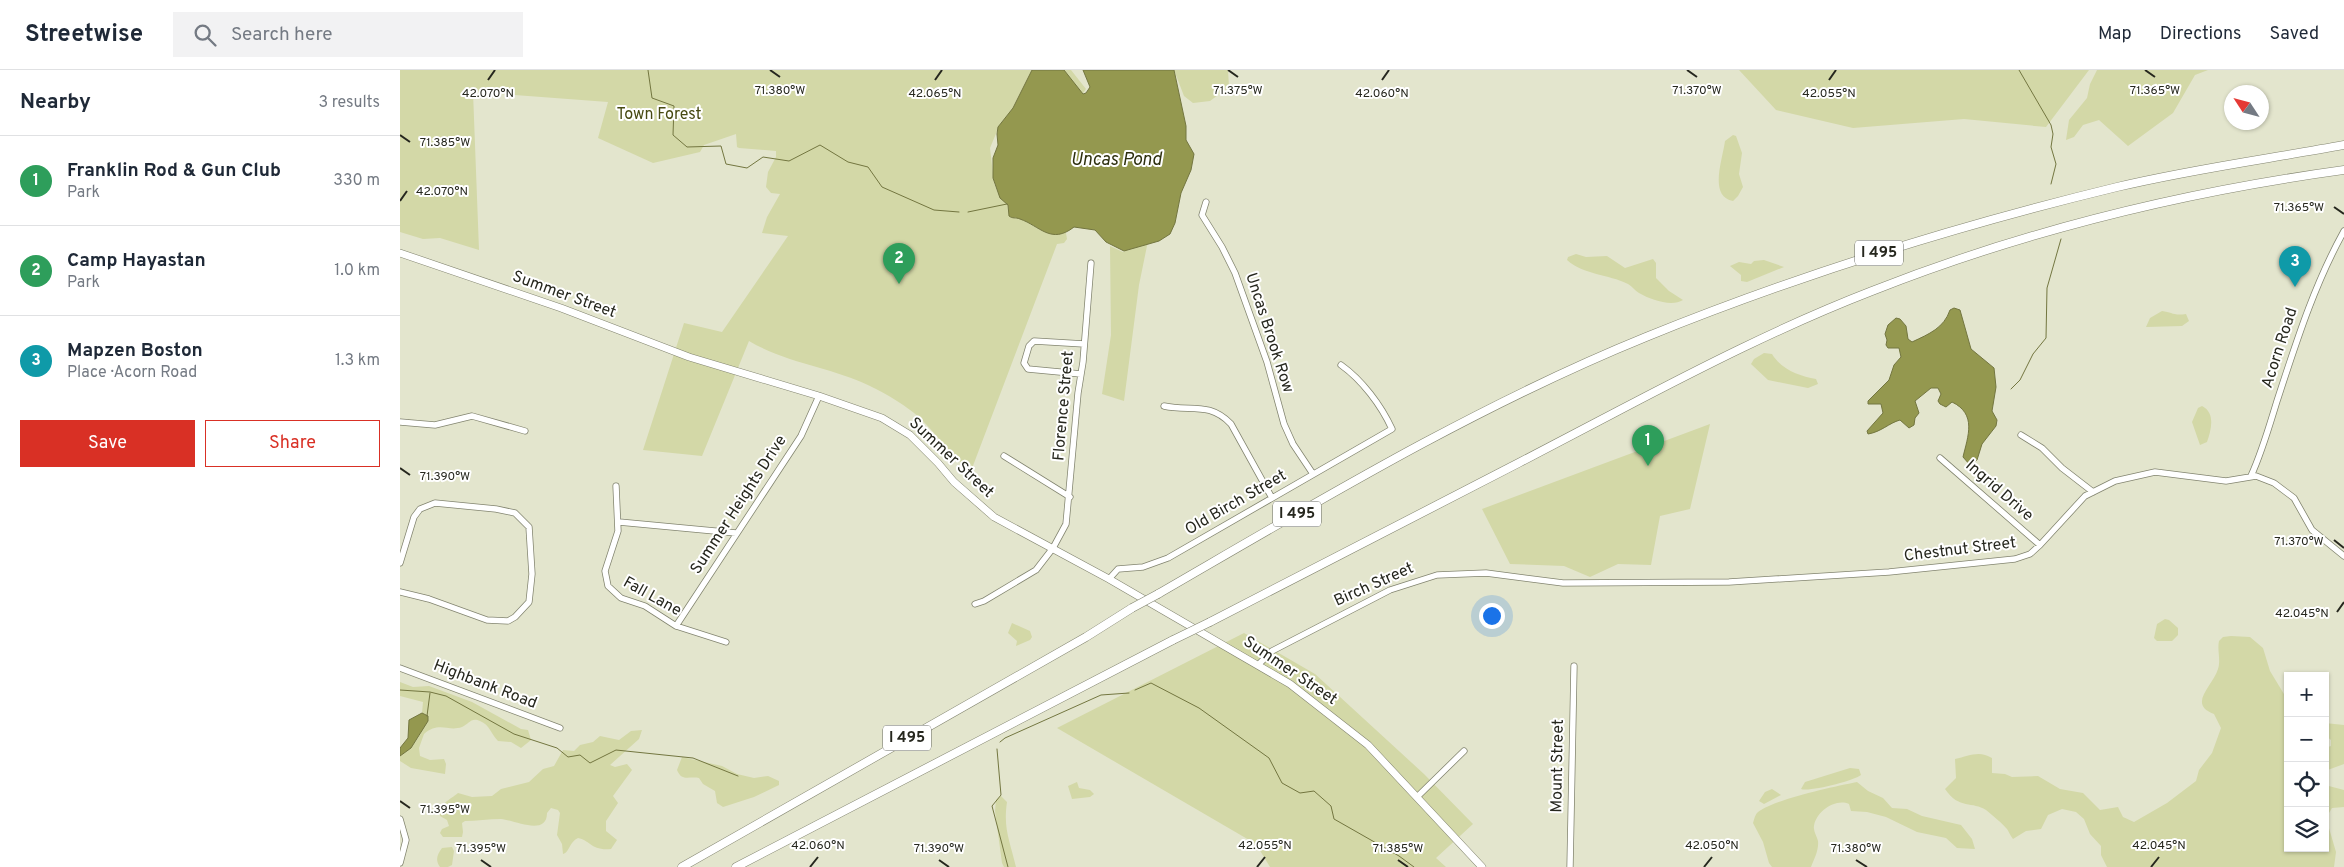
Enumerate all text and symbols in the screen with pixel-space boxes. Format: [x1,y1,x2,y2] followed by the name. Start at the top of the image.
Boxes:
[173,12,523,57] search box
[25,20,143,50] text: Streetwise
[191,21,219,49] icon: search
[231,23,333,47] text: Search here
[2098,23,2132,46] text: Map
[2160,23,2242,46] text: Directions
[2270,23,2319,46] text: Saved
[755,83,805,99] text: 71.380°W
[1213,83,1263,99] text: 71.375°W
[1672,83,1722,99] text: 71.370°W
[2130,83,2180,99] text: 71.365°W
[2224,85,2269,130] north arrow
[462,86,514,102] text: 42.070°N
[908,86,962,102] text: 42.065°N
[1355,86,1409,102] text: 42.060°N
[1802,86,1856,102] text: 42.055°N
[20,89,91,116] text: Nearby
[318,93,380,113] text: 3 results
[616,105,702,125] park label: Town Forest
[420,135,470,151] text: 71.385°W
[1070,149,1163,172] water label: Uncas Pond
[67,159,281,183] text: Franklin Rod & Gun Club
[33,171,39,191] text: 1
[333,171,380,191] text: 330 m
[67,183,100,203] text: Park
[416,184,468,200] text: 42.070°N
[2274,200,2324,216] text: 71.365°W
[1855,240,1903,266] road number: I 495
[883,243,915,284] pin: 2
[2279,246,2311,287] pin: 3
[67,249,206,273] text: Camp Hayastan
[31,261,41,281] text: 2
[334,261,380,281] text: 1.0 km
[509,267,619,323] street label: Summer Street
[1240,270,1298,396] street label: Uncas Brook Row
[67,273,100,293] text: Park
[2258,305,2302,391] street label: Acorn Road
[67,339,203,363] text: Mapzen Boston
[1049,350,1079,462] street label: Florence Street
[31,351,41,371] text: 3
[335,351,380,371] text: 1.3 km
[67,363,197,383] text: Place · Acorn Road
[904,413,998,503] street label: Summer Street
[20,420,195,467] button: Save
[205,420,380,467] button: Share
[1632,425,1664,466] pin: 1
[687,432,791,578] street label: Summer Heights Drive
[1961,456,2037,526] street label: Ingrid Drive
[1182,466,1290,540] street label: Old Birch Street
[420,469,470,485] text: 71.390°W
[1273,502,1321,526] road number: I 495
[1903,533,2017,567] street label: Chestnut Street
[2274,534,2324,550] text: 71.370°W
[1331,559,1417,611] street label: Birch Street
[619,573,685,621] street label: Fall Lane
[1479,603,1505,629] your location
[2275,606,2329,622] text: 42.045°N
[1239,632,1341,710] street label: Summer Street
[430,656,540,714] street label: Highbank Road
[2284,672,2329,852] map controls
[2284,672,2329,717] button: +
[2284,717,2329,762] button: −
[1547,719,1569,813] street label: Mount Street
[883,726,931,750] road number: I 495
[2284,762,2329,807] button: locate
[420,802,470,818] text: 71.395°W
[2284,807,2329,852] button: layers
[791,838,845,854] text: 42.060°N
[1238,838,1292,854] text: 42.055°N
[1685,838,1739,854] text: 42.050°N
[2132,838,2186,854] text: 42.045°N
[456,841,506,857] text: 71.395°W
[914,841,964,857] text: 71.390°W
[1373,841,1423,857] text: 71.385°W
[1831,841,1881,857] text: 71.380°W

